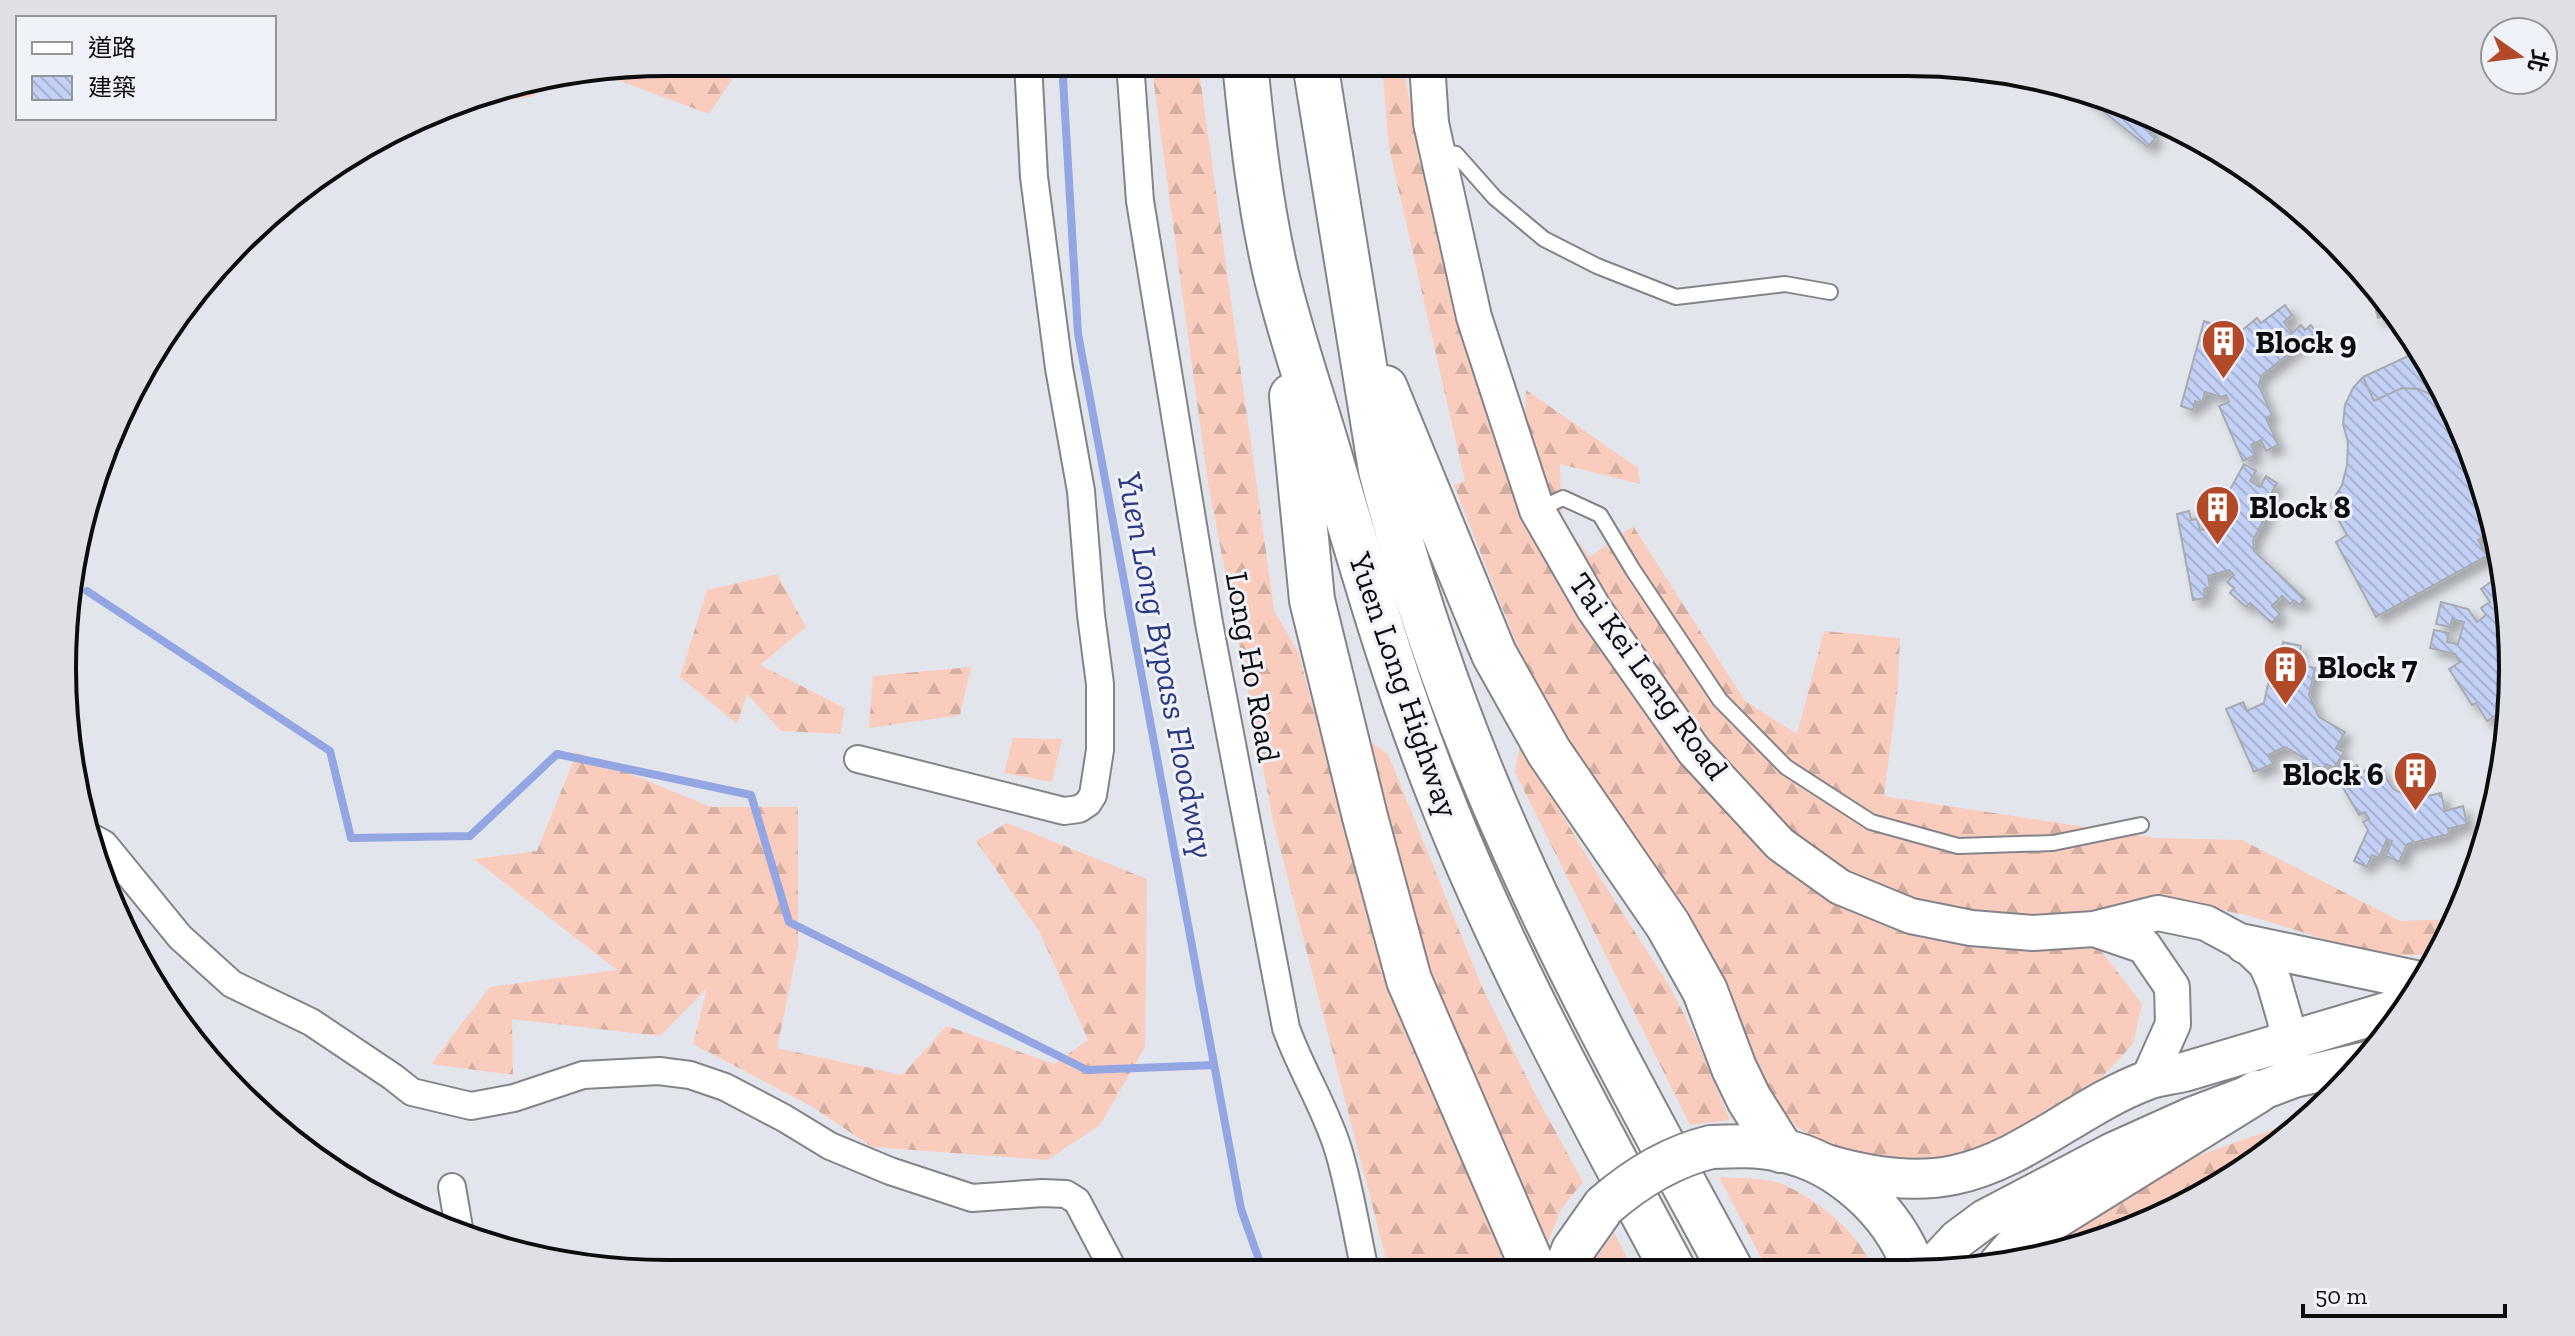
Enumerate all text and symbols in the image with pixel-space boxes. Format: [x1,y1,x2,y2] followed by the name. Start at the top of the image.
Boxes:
[16,16,276,120] legend
[2479,16,2559,96] north arrow
[88,33,136,62] text: 道路
[2522,47,2554,75] text: 北
[88,73,136,102] text: 建築
[2200,318,2248,381] building icon: Block 9
[2255,323,2357,361] place label: Block 9
[1108,468,1224,862] water label: Yuen Long Bypass Floodway
[2194,483,2242,546] building icon: Block 8
[2249,488,2351,526] place label: Block 8
[1341,547,1467,823] street label: Yuen Long Highway
[1561,565,1737,787] street label: Tai Kei Leng Road
[1218,569,1289,766] street label: Long Ho Road
[2262,643,2310,706] building icon: Block 7
[2317,648,2418,686] place label: Block 7
[2391,750,2439,813] building icon: Block 6
[2282,755,2384,793] place label: Block 6
[2303,1268,2505,1318] scale bar
[2315,1281,2368,1310] text: 50 m

